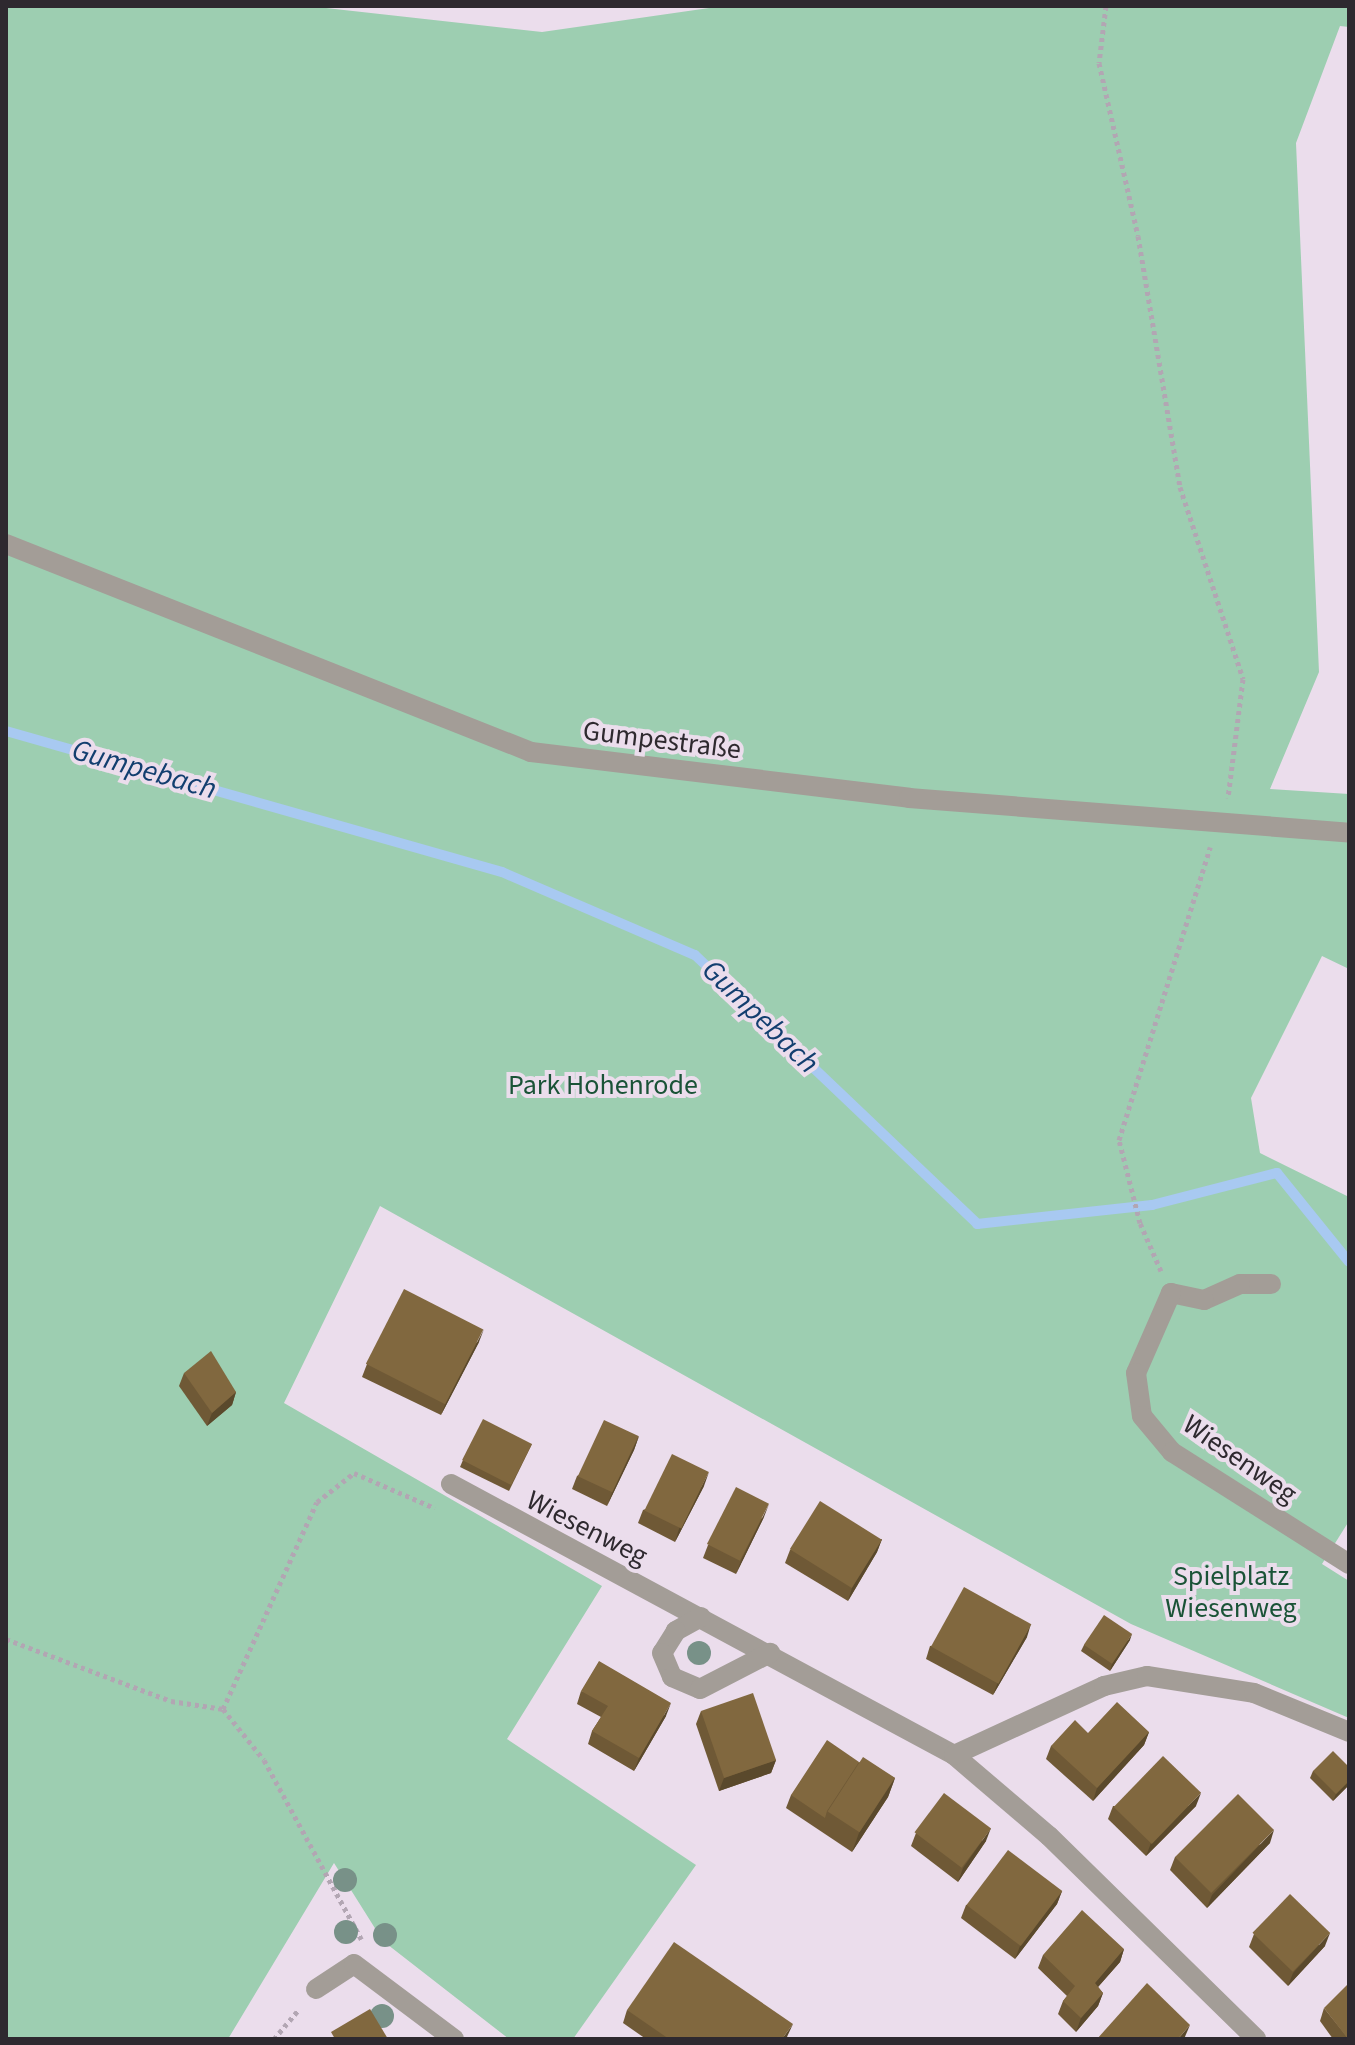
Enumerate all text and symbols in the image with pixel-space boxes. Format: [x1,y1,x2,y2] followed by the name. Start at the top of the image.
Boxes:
[581,714,743,766] street label: Gumpestraße
[68,732,220,808] water label: Gumpebach
[694,952,826,1082] water label: Gumpebach
[508,1068,698,1102] park label: Park Hohenrode
[1177,1408,1303,1510] street label: Wiesenweg
[521,1483,653,1573] street label: Wiesenweg
[1165,1559,1297,1625] park label: Spielplatz Wiesenweg

